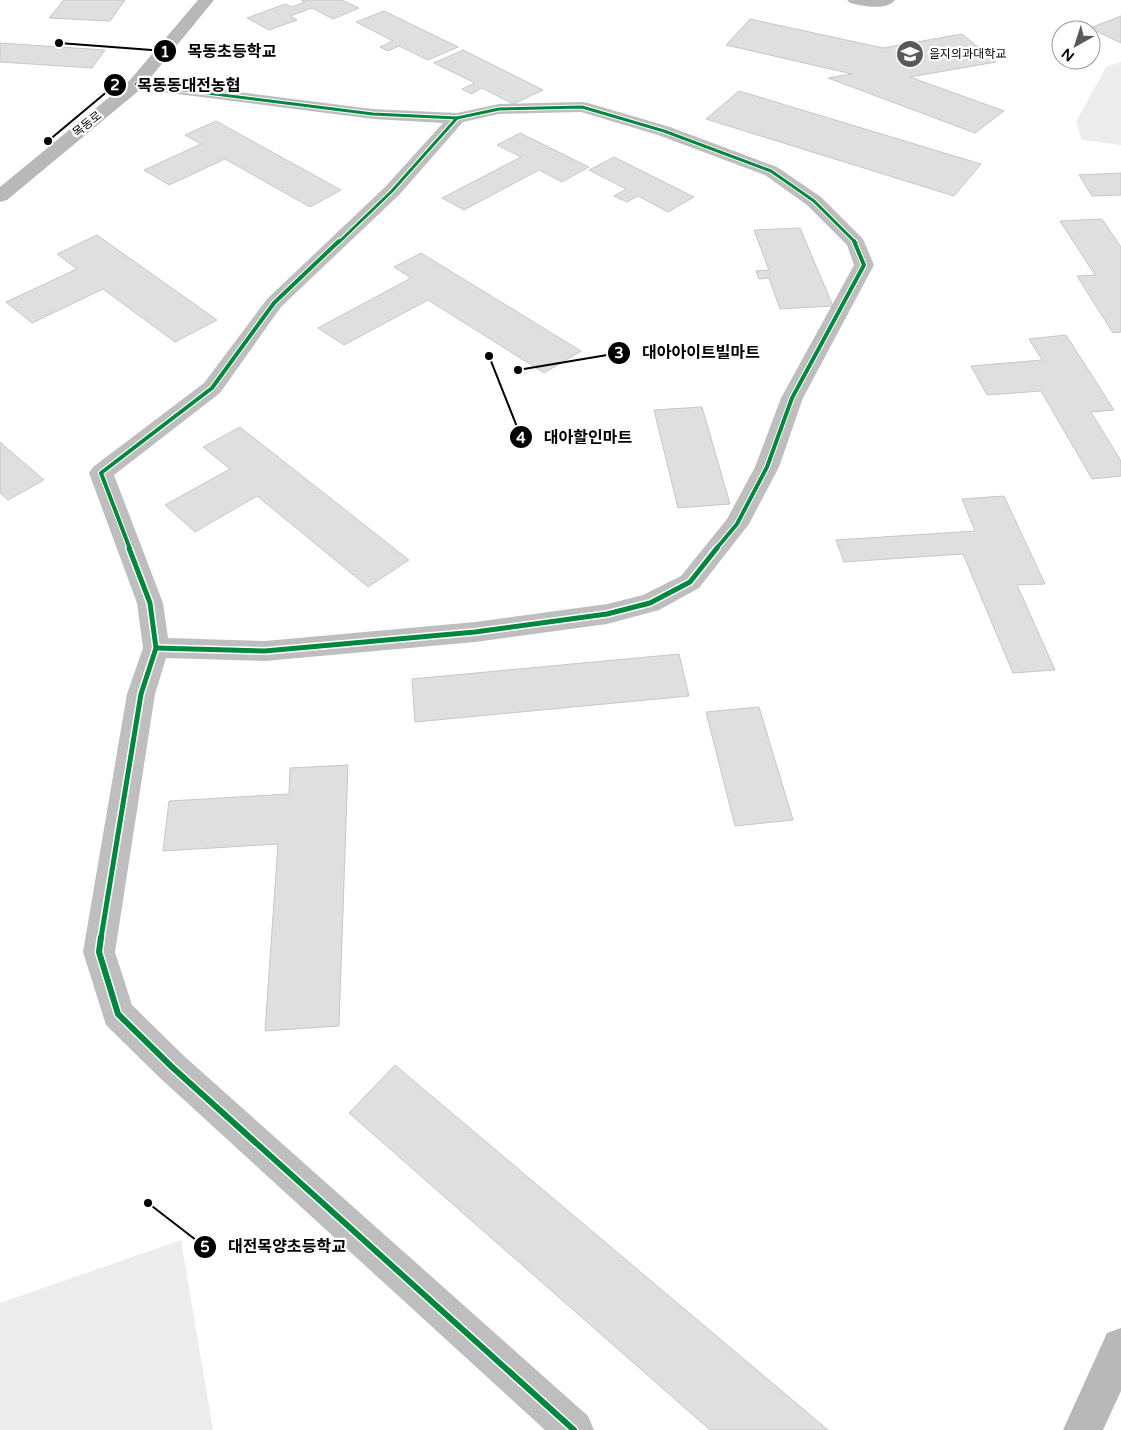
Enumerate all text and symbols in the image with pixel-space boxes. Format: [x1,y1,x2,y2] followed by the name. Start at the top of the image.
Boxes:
[1051,20,1101,70] north arrow
[153,36,286,67] callout: 목동초등학교
[895,39,925,69] school or university icon: 을지의과대학교
[188,42,276,62] text: 목동초등학교
[160,43,170,61] text: 1
[1058,45,1078,65] text: N
[929,47,1006,61] place label: 을지의과대학교
[102,70,250,101] callout: 목동동대전농협
[110,76,120,94] text: 2
[137,76,241,96] text: 목동동대전농협
[70,108,104,140] street label: 목동로
[607,337,770,368] callout: 대아아이트빌마트
[642,343,760,363] text: 대아아이트빌마트
[614,344,624,362] text: 3
[509,422,642,453] callout: 대아할인마트
[544,428,632,448] text: 대아할인마트
[516,429,526,447] text: 4
[193,1231,356,1262] callout: 대전목양초등학교
[228,1237,346,1257] text: 대전목양초등학교
[200,1238,210,1256] text: 5

